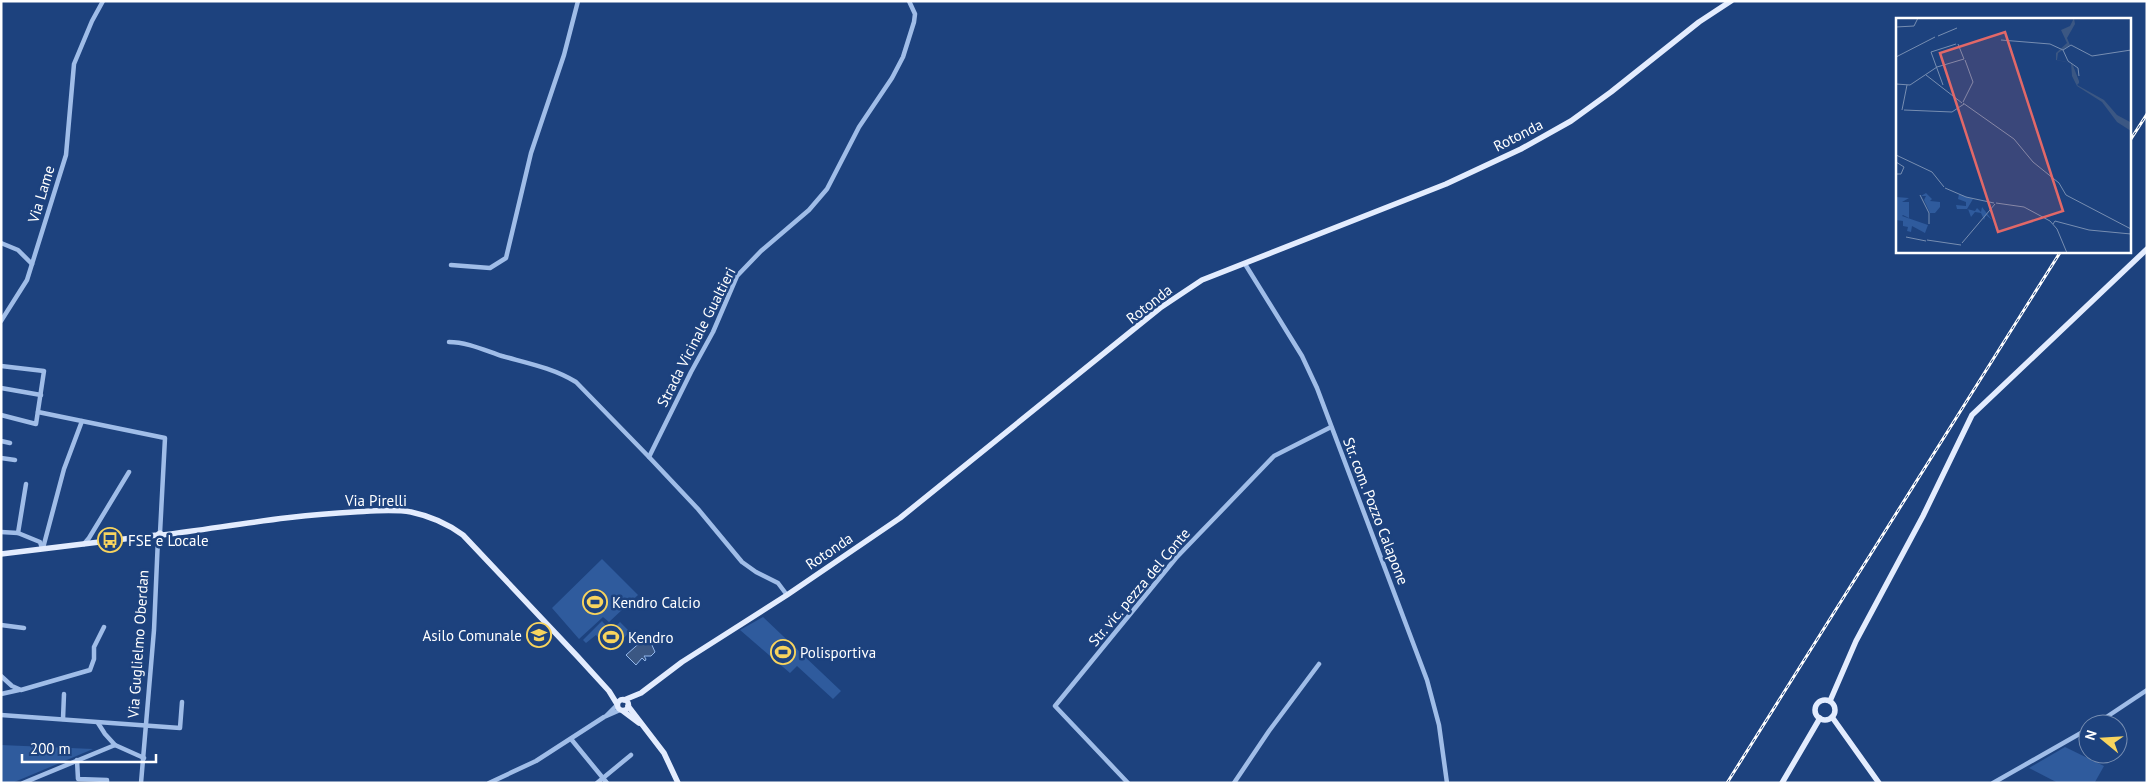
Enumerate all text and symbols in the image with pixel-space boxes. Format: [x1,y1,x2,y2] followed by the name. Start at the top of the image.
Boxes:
[1896,18,2130,252] inset map
[1490,115,1546,155] street label: Rotonda
[23,163,59,226] street label: Via Lame
[652,264,740,410] street label: Strada Vicinale Gualtieri
[1122,280,1176,328] street label: Rotonda
[1339,435,1413,587] street label: Str. com. Pozzo Calapone
[344,491,407,510] street label: Via Pirelli
[1084,524,1194,650] street label: Str. vic. pezza del Conte
[97,527,123,553] bus stop icon: FSE e Locale
[802,528,856,574] street label: Rotonda
[128,531,209,550] place label: FSE e Locale
[123,569,153,720] street label: Via Guglielmo Oberdan
[582,589,608,615] sports icon: Kendro Calcio
[612,593,700,612] place label: Kendro Calcio
[526,622,552,648] school or university icon: Asilo Comunale
[598,624,624,650] sports icon: Kendro
[422,626,522,645] place label: Asilo Comunale
[628,628,673,647] place label: Kendro
[770,639,796,665] sports icon: Polisportiva
[800,643,876,662] place label: Polisportiva
[2078,714,2128,764] north arrow
[2081,728,2101,742] text: N
[22,732,156,764] scale bar
[30,739,71,758] text: 200 m

